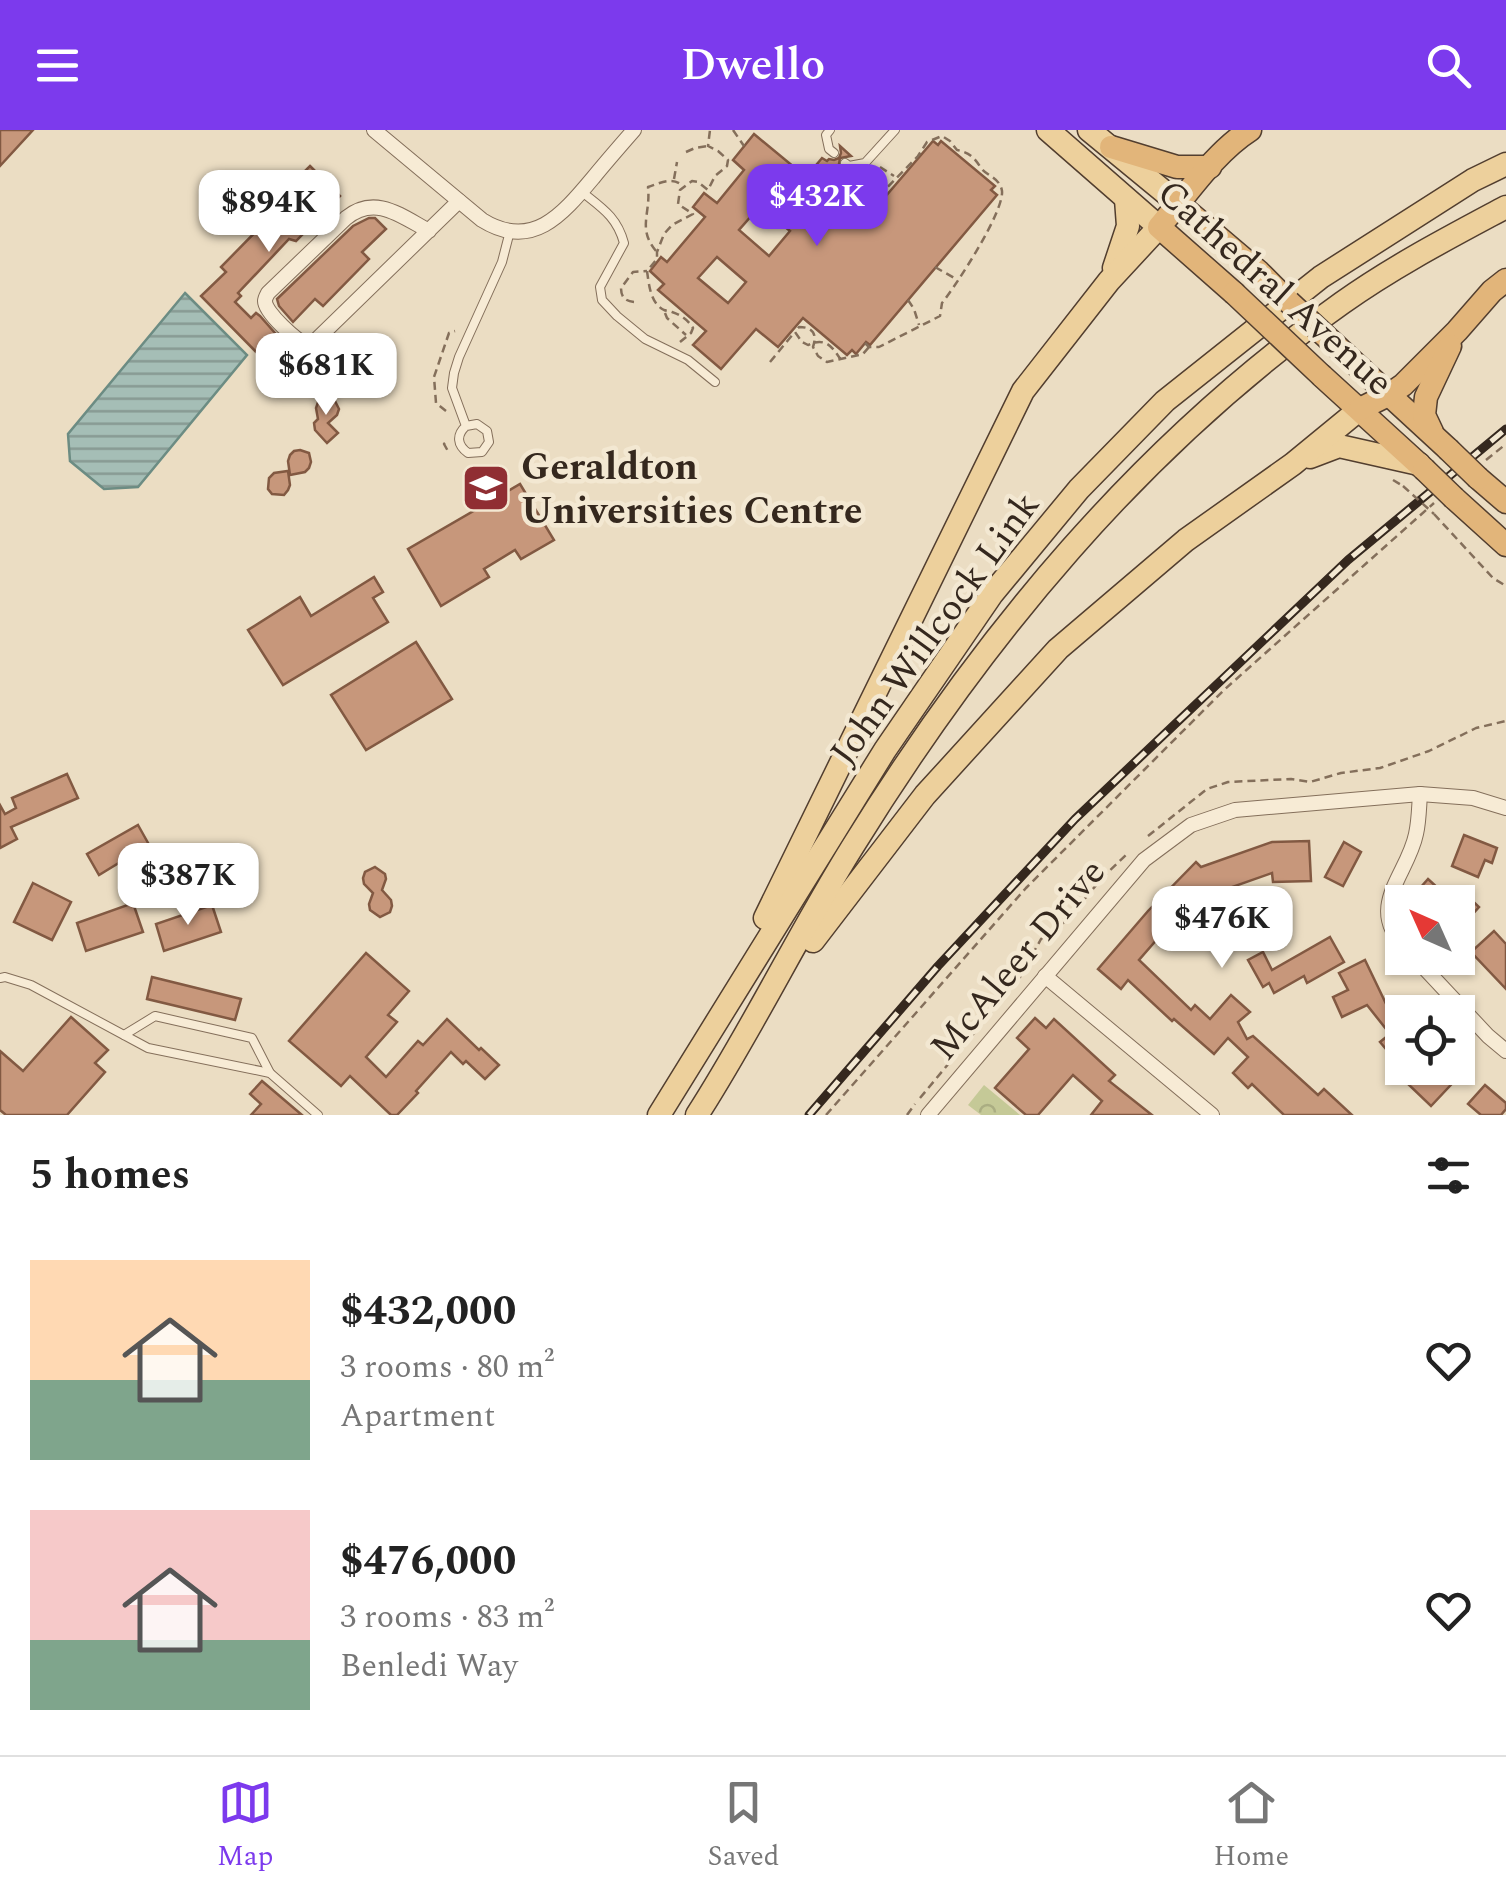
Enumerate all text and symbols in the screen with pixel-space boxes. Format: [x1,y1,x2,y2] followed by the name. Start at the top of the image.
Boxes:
[681,31,825,100] text: Dwello
[30,38,85,93] icon: menu
[1421,38,1476,93] icon: search
[747,164,887,249] pin: $432K
[1143,166,1406,411] street label: Cathedral Avenue
[199,170,339,255] pin: $894K
[769,172,865,221] text: $432K
[221,178,317,227] text: $894K
[256,333,396,418] pin: $681K
[278,341,374,390] text: $681K
[521,439,863,541] place label: Geraldton Universities Centre
[460,462,512,514] school or university icon: Geraldton Universities Centre
[816,480,1055,778] street label: John Willcock Link
[118,843,258,928] pin: $387K
[916,847,1121,1074] street label: McAleer Drive
[140,851,236,900] text: $387K
[1385,885,1475,975] north arrow
[1385,885,1475,1085] map controls
[1152,886,1292,971] pin: $476K
[1174,894,1270,943] text: $476K
[1385,995,1475,1085] button: locate
[30,1144,190,1207] text: 5 homes
[1421,1148,1476,1203] icon: filters
[340,1280,516,1343] text: $432,000
[110,1300,230,1420] icon: home
[1421,1333,1476,1388] icon: heart
[340,1343,554,1392] text: 3 rooms · 80 m²
[340,1392,495,1441] text: Apartment
[340,1530,516,1593] text: $476,000
[110,1550,230,1670] icon: home
[1421,1583,1476,1638] icon: heart
[340,1593,554,1642] text: 3 rooms · 83 m²
[340,1642,518,1691] text: Benledi Way
[217,1775,273,1878] tab: Map
[708,1775,779,1878] tab: Saved
[1214,1775,1289,1878] tab: Home

